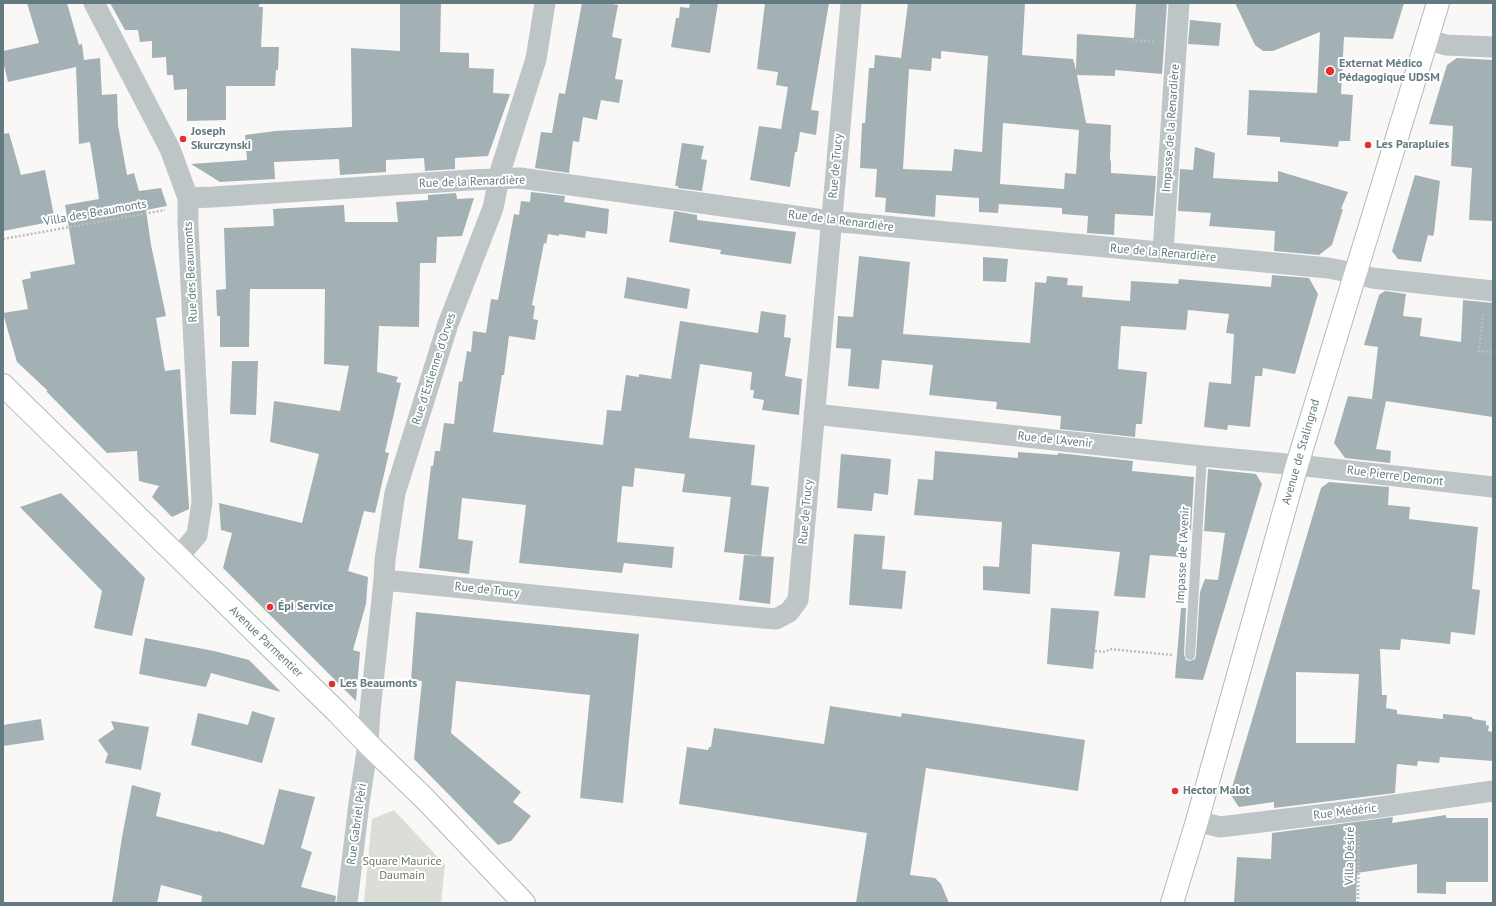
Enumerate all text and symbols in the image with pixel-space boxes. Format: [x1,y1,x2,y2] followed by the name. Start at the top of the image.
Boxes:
[1339,57,1440,85] place label: Externat Médico Pédagogique UDSM
[1159,63,1183,193] street label: Impasse de la Renardière
[1324,65,1336,77] marker: Externat Médico Pédagogique UDSM
[191,125,251,153] place label: Joseph Skurczynski
[826,133,846,199] street label: Rue de Trucy
[178,134,188,144] marker: Joseph Skurczynski
[1376,138,1449,152] place label: Les Parapluies
[1363,140,1373,150] marker: Les Parapluies
[419,173,525,191] street label: Rue de la Renardière
[42,197,148,229] street label: Villa des Beaumonts
[787,207,895,235] street label: Rue de la Renardière
[181,221,201,323] street label: Rue des Beaumonts
[1109,241,1217,265] street label: Rue de la Renardière
[409,311,459,427] street label: Rue d'Estienne d'Orves
[1279,398,1323,506] street label: Avenue de Stalingrad
[1017,429,1093,451] street label: Rue de l'Avenir
[1346,463,1444,489] street label: Rue Pierre Demont
[796,479,816,545] street label: Rue de Trucy
[1173,506,1193,604] street label: Impasse de l'Avenir
[454,579,520,601] street label: Rue de Trucy
[278,600,334,614] place label: Épi Service
[265,602,275,612] marker: Épi Service
[226,603,306,681] street label: Avenue Parmentier
[340,677,417,691] place label: Les Beaumonts
[327,679,337,689] marker: Les Beaumonts
[344,782,370,866] street label: Rue Gabriel Péri
[1183,784,1250,798] place label: Hector Malot
[1170,786,1180,796] marker: Hector Malot
[1313,801,1377,823] street label: Rue Médéric
[1342,827,1358,885] street label: Villa Désiré
[362,855,442,883] park label: Square Maurice Daumain

